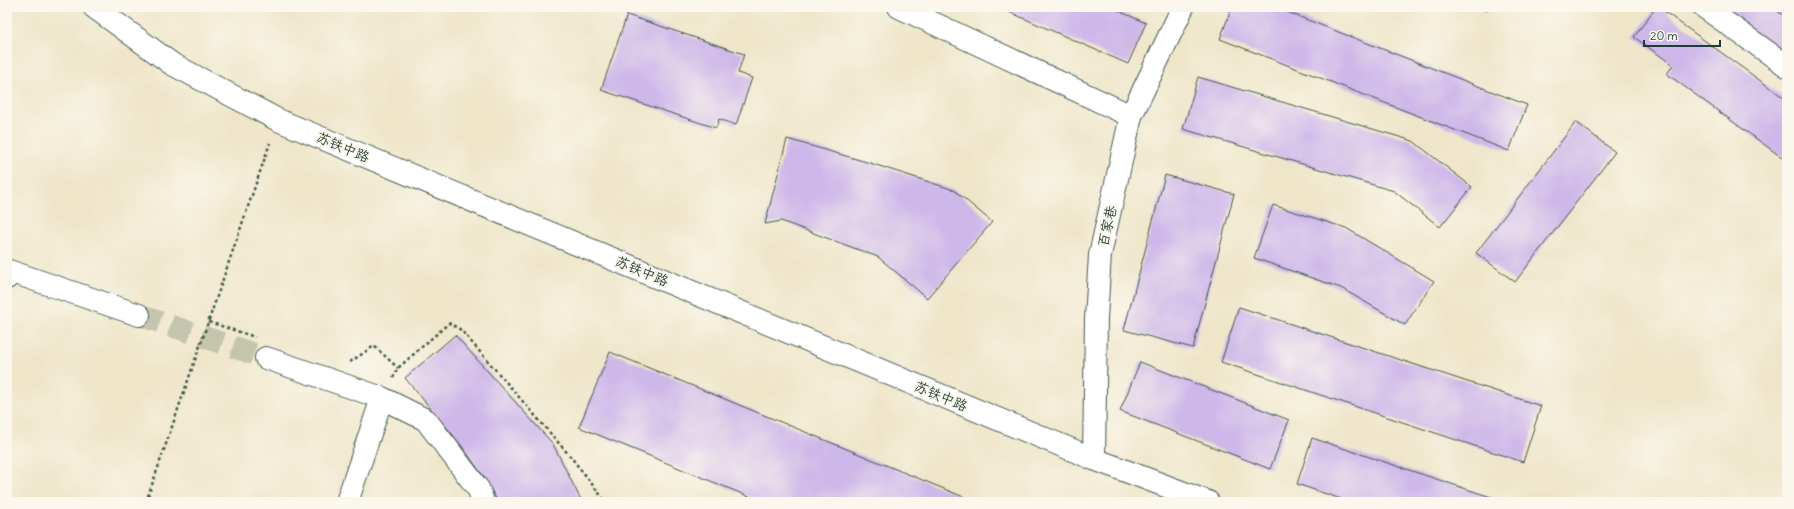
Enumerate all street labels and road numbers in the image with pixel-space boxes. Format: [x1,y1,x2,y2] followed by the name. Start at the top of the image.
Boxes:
[314,128,372,166] street label: 苏铁中路
[1094,203,1121,248] street label: 百家巷
[613,252,671,290] street label: 苏铁中路
[912,377,970,415] street label: 苏铁中路

